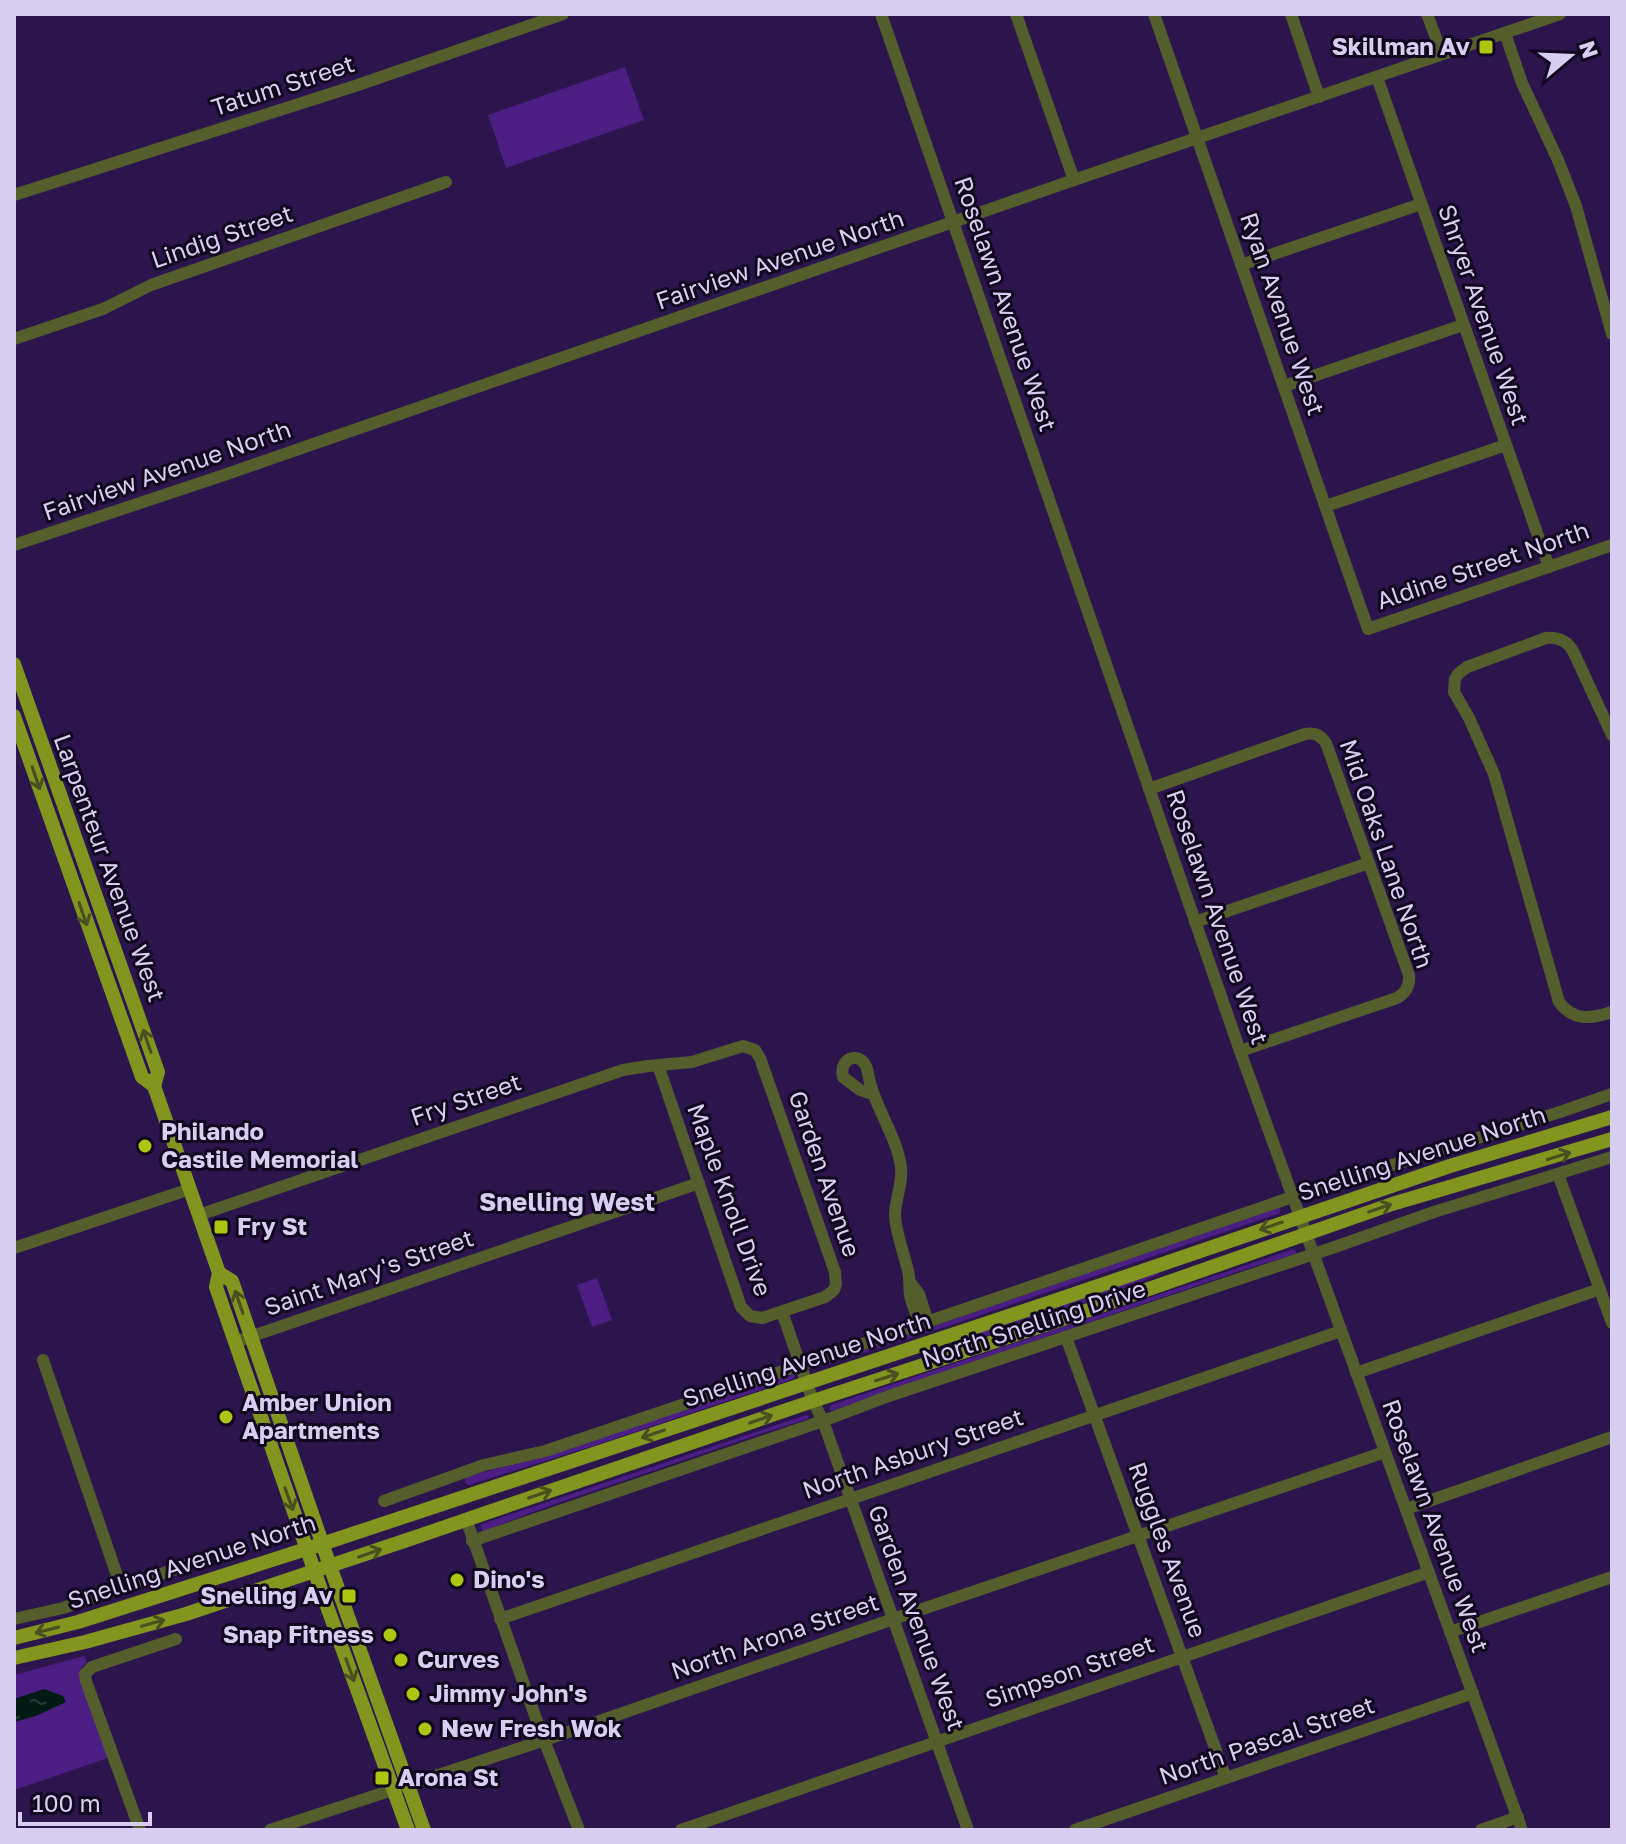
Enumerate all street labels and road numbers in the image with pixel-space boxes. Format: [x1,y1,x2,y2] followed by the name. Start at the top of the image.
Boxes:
[207,48,358,121] street label: Tatum Street
[949,172,1064,435] street label: Roselawn Avenue West
[147,198,296,273] street label: Lindig Street
[1433,200,1536,429] street label: Shryer Avenue West
[652,202,907,315] street label: Fairview Avenue North
[1235,208,1332,419] street label: Ryan Avenue West
[39,413,294,526] street label: Fairview Avenue North
[1372,515,1593,615] street label: Aldine Street North
[48,730,172,1005] street label: Larpenteur Avenue West
[1335,735,1440,972] street label: Mid Oaks Lane North
[1161,785,1276,1048] street label: Roselawn Avenue West
[406,1066,525,1131] street label: Fry Street
[783,1087,867,1260] street label: Garden Avenue
[682,1099,779,1300] street label: Maple Knoll Drive
[1294,1099,1549,1206] street label: Snelling Avenue North
[260,1222,477,1321] street label: Saint Mary's Street
[918,1273,1149,1372] street label: North Snelling Drive
[679,1305,934,1412] street label: Snelling Avenue North
[1377,1395,1496,1656] street label: Roselawn Avenue West
[798,1401,1027,1504] street label: North Asbury Street
[1123,1458,1214,1641] street label: Ruggles Avenue
[863,1501,972,1734] street label: Garden Avenue West
[64,1508,320,1616] street label: Snelling Avenue North
[667,1586,882,1685] street label: North Arona Street
[981,1628,1158,1713] street label: Simpson Street
[1155,1689,1378,1790] street label: North Pascal Street

